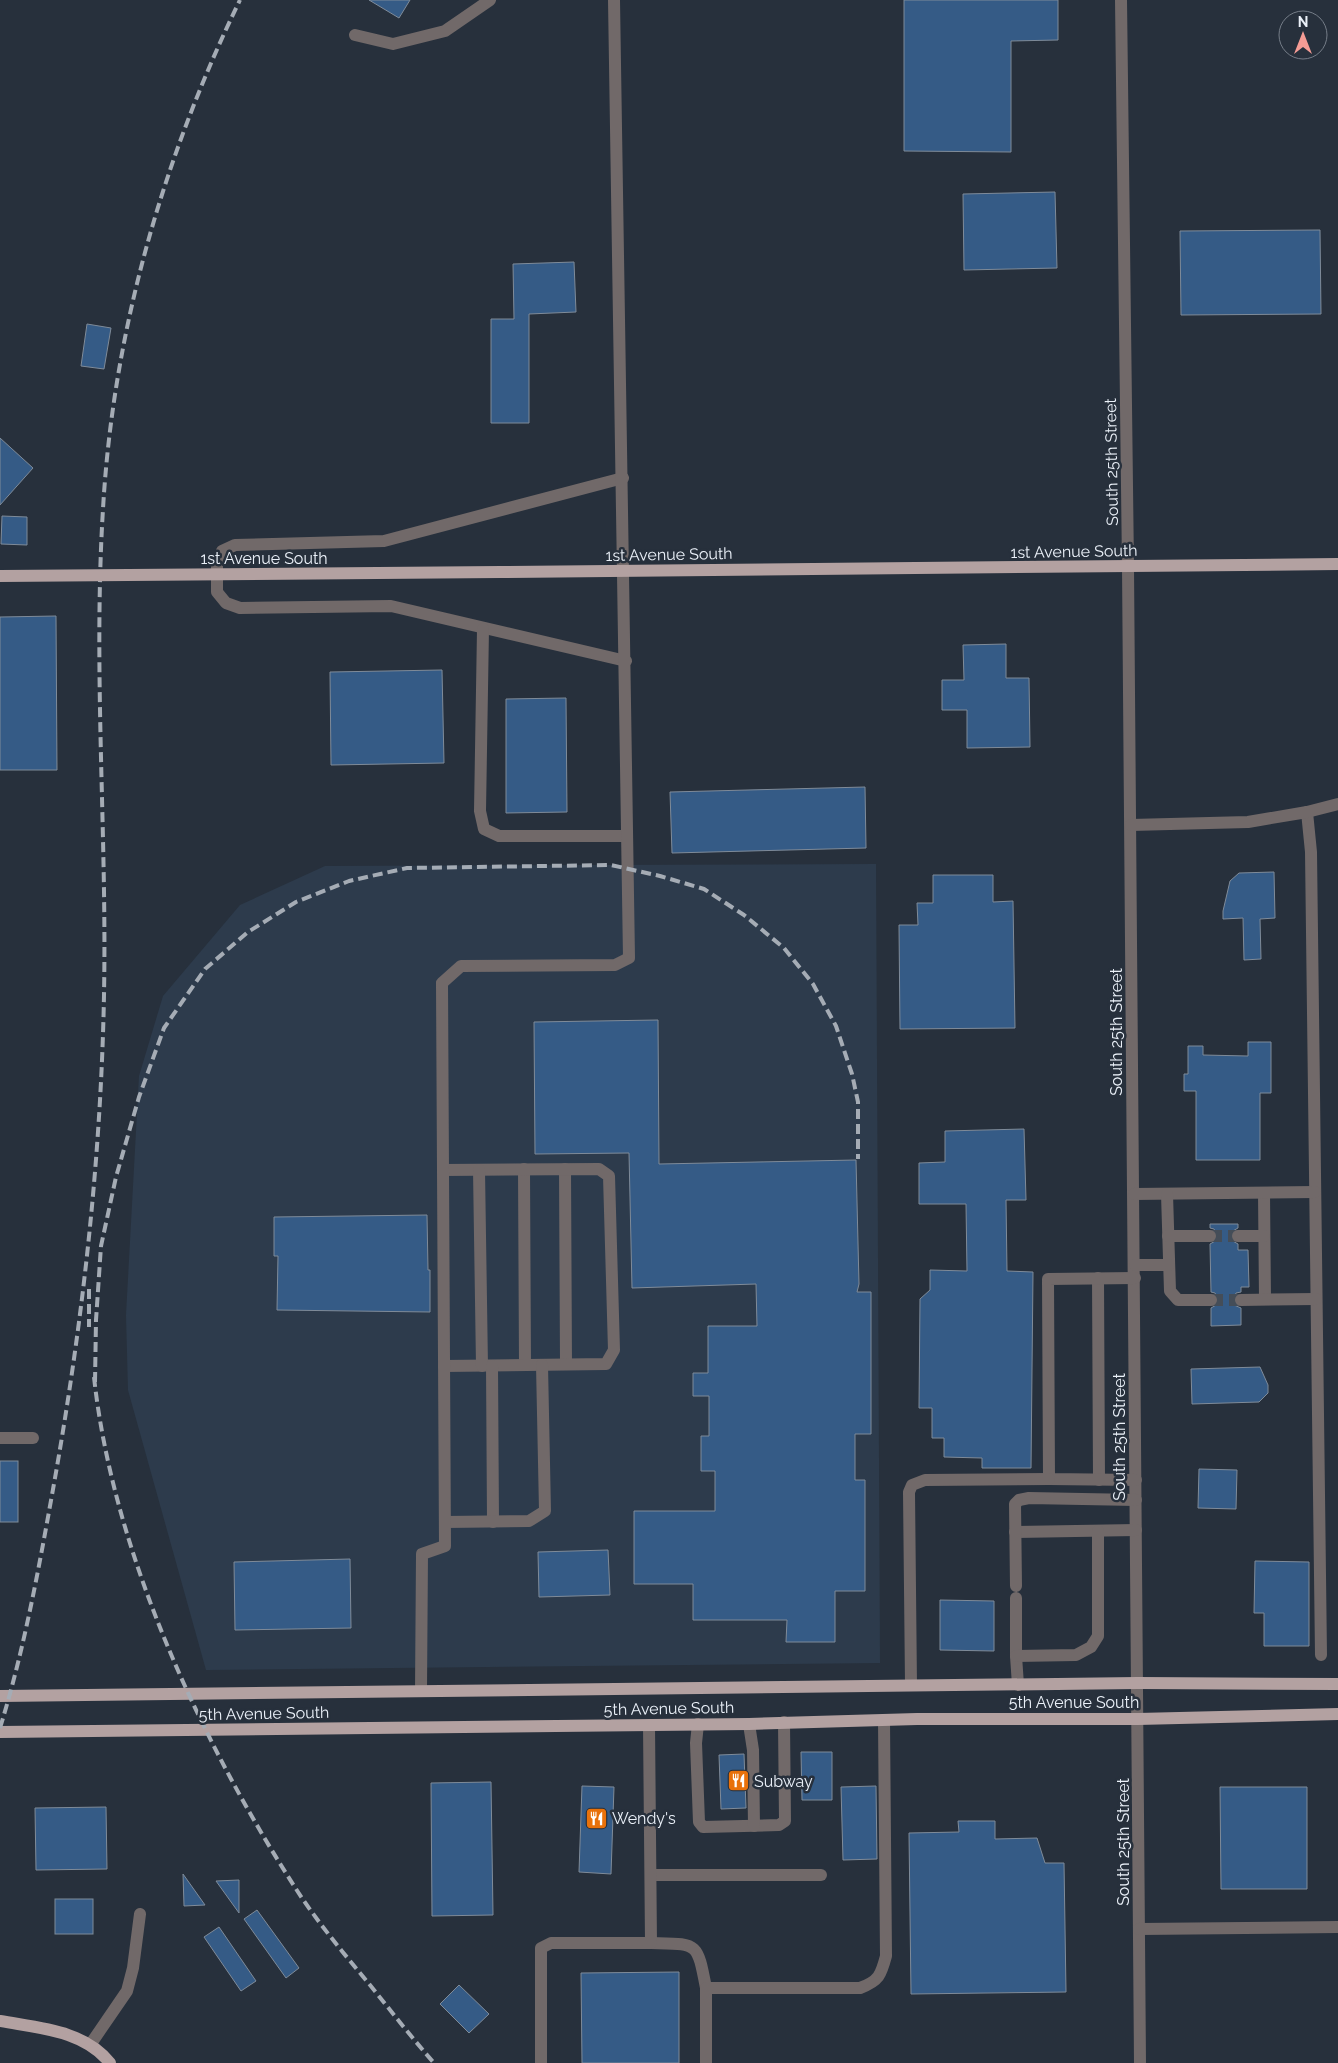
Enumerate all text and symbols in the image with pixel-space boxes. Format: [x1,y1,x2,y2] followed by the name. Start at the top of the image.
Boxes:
[1278,10,1328,60] north arrow
[1298,14,1308,30] text: N
[1101,397,1122,526] street label: South 25th Street
[1010,541,1138,562] street label: 1st Avenue South
[605,544,733,565] street label: 1st Avenue South
[200,549,328,568] street label: 1st Avenue South
[1107,968,1126,1096] street label: South 25th Street
[1110,1373,1129,1501] street label: South 25th Street
[1009,1693,1139,1712] street label: 5th Avenue South
[604,1698,734,1719] street label: 5th Avenue South
[199,1703,329,1724] street label: 5th Avenue South
[726,1769,750,1793] restaurant icon: Subway
[754,1772,813,1791] place label: Subway
[1114,1778,1133,1906] street label: South 25th Street
[584,1806,608,1830] restaurant icon: Wendy's
[612,1809,676,1828] place label: Wendy's

